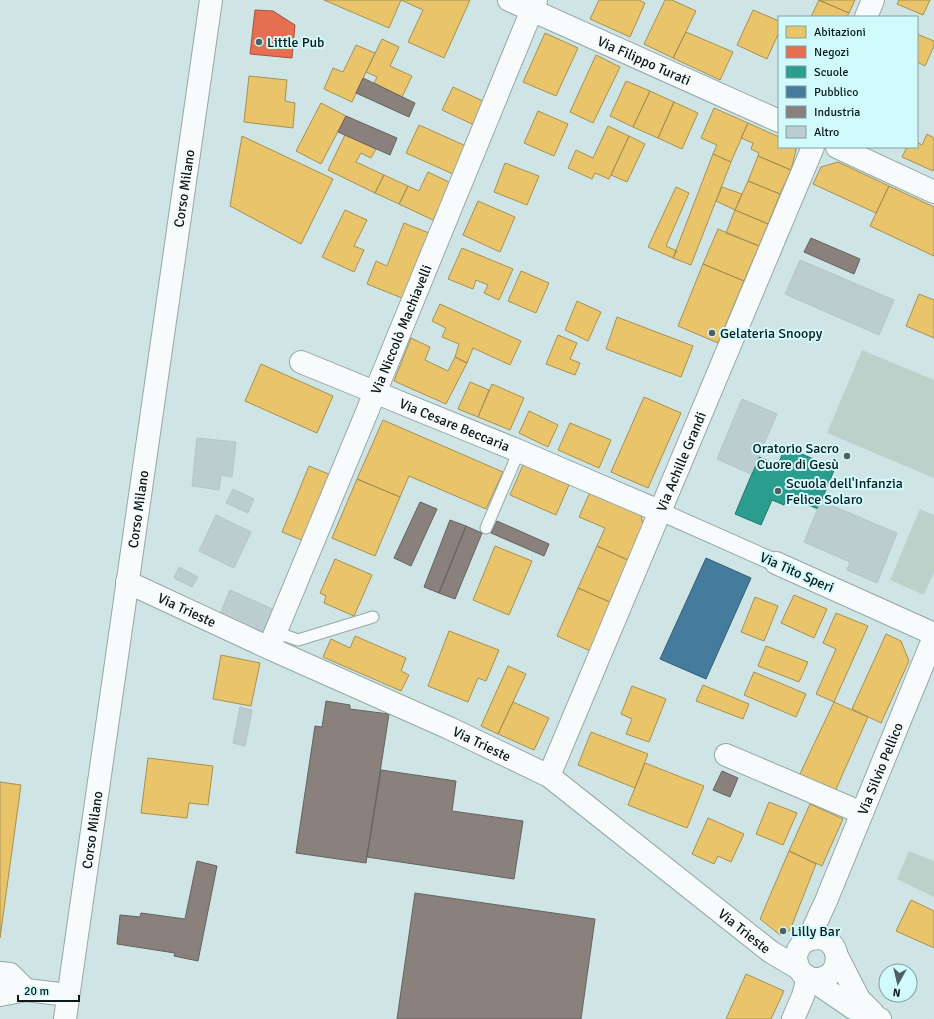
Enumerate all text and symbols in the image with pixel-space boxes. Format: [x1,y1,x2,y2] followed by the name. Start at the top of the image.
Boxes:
[778,16,918,148] legend
[814,25,866,40] text: Abitazioni
[595,33,693,89] street label: Via Filippo Turati
[267,34,324,51] place label: Little Pub
[254,37,264,47] marker: Little Pub
[814,45,849,60] text: Negozi
[814,65,849,80] text: Scuole
[814,85,858,100] text: Pubblico
[814,105,860,120] text: Industria
[814,125,839,140] text: Altro
[171,148,198,229] street label: Corso Milano
[367,262,436,397] street label: Via Niccolò Machiavelli
[720,325,823,342] place label: Gelateria Snoopy
[707,328,717,338] marker: Gelateria Snoopy
[397,395,512,455] street label: Via Cesare Beccaria
[653,409,710,514] street label: Via Achille Grandi
[753,440,839,473] place label: Oratorio Sacro Cuore di Gesù
[842,451,852,461] marker: Oratorio Sacro Cuore di Gesù
[125,469,153,549] street label: Corso Milano
[786,475,903,508] place label: Scuola dell'Infanzia Felice Solaro
[773,486,783,496] marker: Scuola dell'Infanzia Felice Solaro
[757,549,836,596] street label: Via Tito Speri
[155,589,219,631] street label: Via Trieste
[854,720,907,817] street label: Via Silvio Pellico
[450,723,513,765] street label: Via Trieste
[79,790,107,870] street label: Corso Milano
[714,905,774,957] street label: Via Trieste
[791,923,841,940] place label: Lilly Bar
[778,926,788,936] marker: Lilly Bar
[878,963,918,1003] north arrow
[18,977,79,1003] scale bar
[24,984,49,999] text: 20 m
[892,985,901,999] text: N

